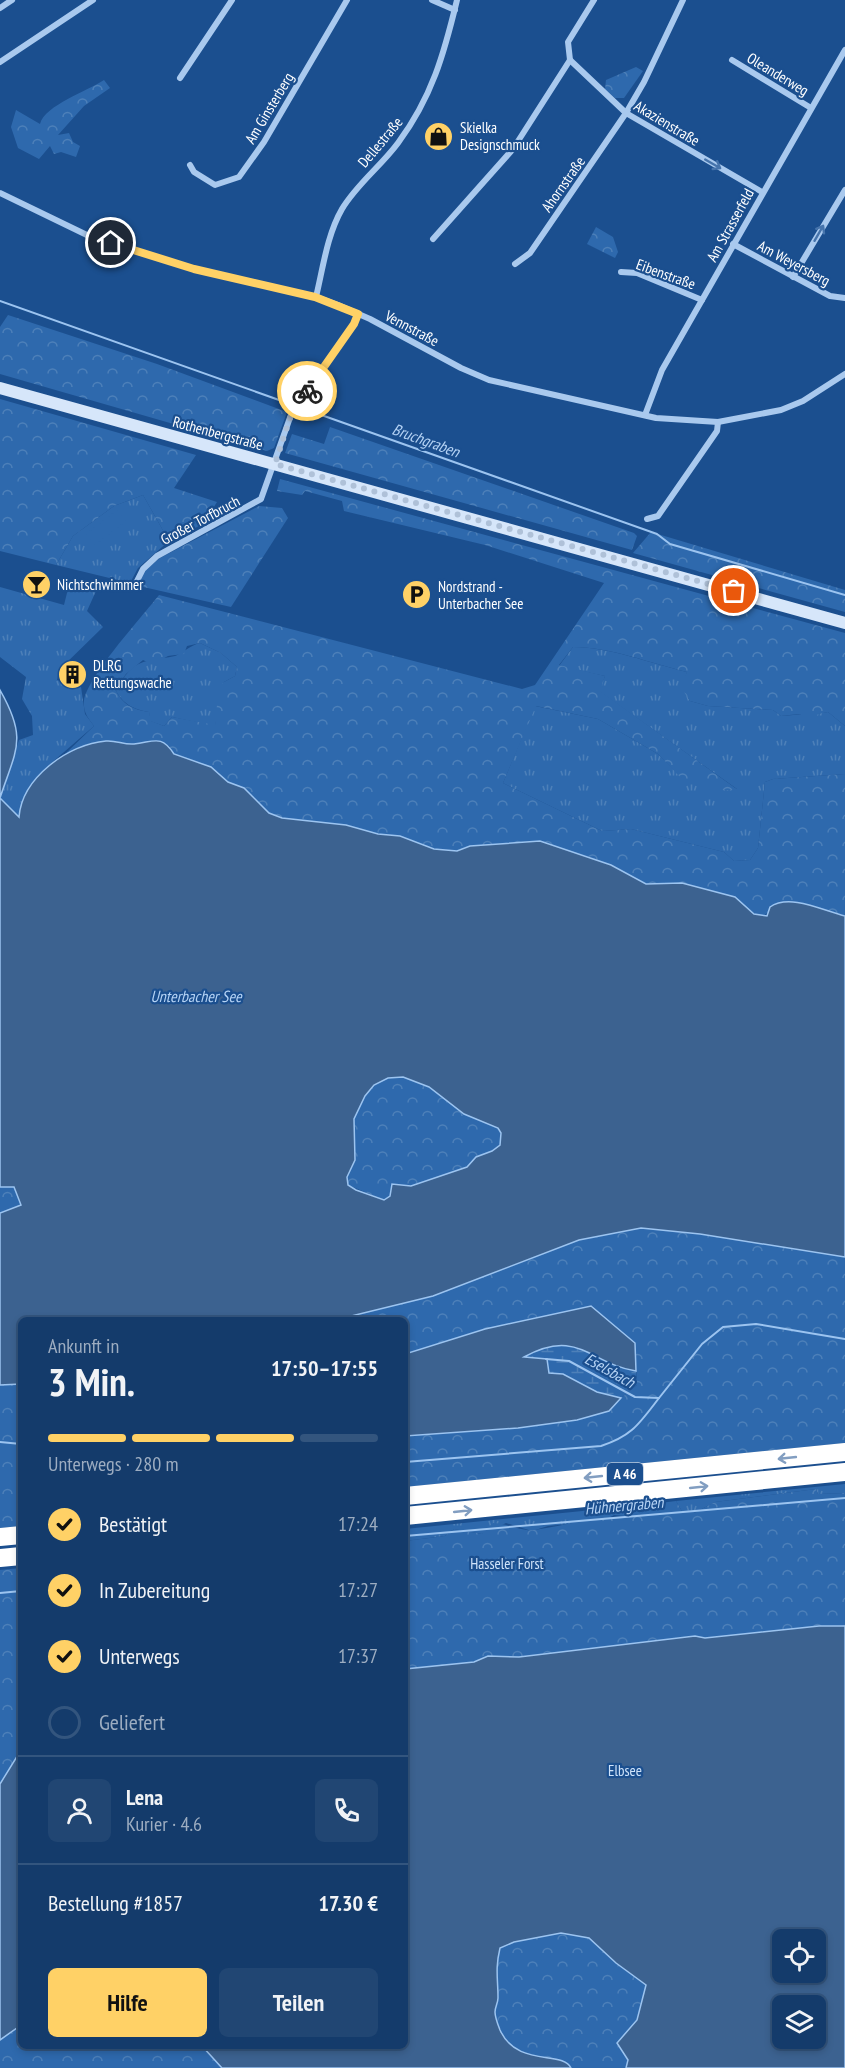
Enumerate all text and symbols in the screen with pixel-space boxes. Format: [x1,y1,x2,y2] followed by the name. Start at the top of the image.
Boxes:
[744,48,812,100] street label: Oleanderweg
[240,69,298,147] street label: Am Ginsterberg
[631,96,703,150] street label: Akazienstraße
[353,113,407,171] street label: Dellestraße
[460,118,540,154] place label: Skielka Designschmuck
[423,120,455,152] shop icon: Skielka Designschmuck
[537,152,589,216] street label: Ahornstraße
[704,158,721,170] one-way arrow
[702,185,758,265] street label: Am Strasserfeld
[85,217,136,268] pin
[813,225,825,242] one-way arrow
[94,226,127,259] icon: home
[754,236,834,290] street label: Am Weyersberg
[634,255,698,293] street label: Eibenstraße
[381,305,442,350] street label: Vennstraße
[277,361,337,421] courier
[291,375,324,408] icon: bike
[171,412,265,454] street label: Rothenbergstraße
[390,419,463,462] water label: Bruchgraben
[157,491,243,549] street label: Großer Torfbruch
[708,565,759,616] pin
[20,568,52,600] bar icon: Nichtschwimmer
[717,574,750,607] icon: bag
[57,575,144,594] place label: Nichtschwimmer
[438,577,523,613] place label: Nordstrand - Unterbacher See
[401,579,433,611] parking icon: Nordstrand - Unterbacher See
[93,656,172,692] place label: DLRG Rettungswache
[56,658,88,690] building icon: DLRG Rettungswache
[150,986,243,1006] water label: Unterbacher See
[48,1333,119,1359] text: Ankunft in
[581,1348,639,1392] water label: Eselsbach
[271,1354,378,1382] text: 17:50–17:55
[48,1356,135,1407] text: 3 Min.
[48,1451,178,1477] text: Unterwegs · 280 m
[777,1453,797,1464] one-way arrow
[607,1463,643,1485] road number: A 46
[583,1472,603,1483] one-way arrow
[689,1481,708,1492] one-way arrow
[584,1492,665,1518] water label: Hühnergraben
[453,1505,473,1516] one-way arrow
[48,1508,81,1541] icon: check
[99,1510,167,1538] text: Bestätigt
[338,1511,378,1537] text: 17:24
[470,1554,544,1573] park label: Hasseler Forst
[48,1574,81,1607] icon: check
[99,1576,210,1604] text: In Zubereitung
[338,1577,378,1603] text: 17:27
[48,1640,81,1673] icon: check
[99,1642,180,1670] text: Unterwegs
[338,1643,378,1669] text: 17:37
[99,1708,165,1736] text: Geliefert
[608,1761,642,1780] park label: Elbsee
[48,1779,111,1842] button: person
[315,1779,378,1842] button: phone
[126,1783,163,1811] text: Lena
[126,1811,202,1837] text: Kurier · 4.6
[48,1889,183,1917] text: Bestellung #1857
[318,1889,378,1917] text: 17.30 €
[772,1929,826,2049] map controls
[772,1929,826,1983] button: locate
[48,1968,207,2037] button: Hilfe
[219,1968,378,2037] button: Teilen
[772,1995,826,2049] button: layers

